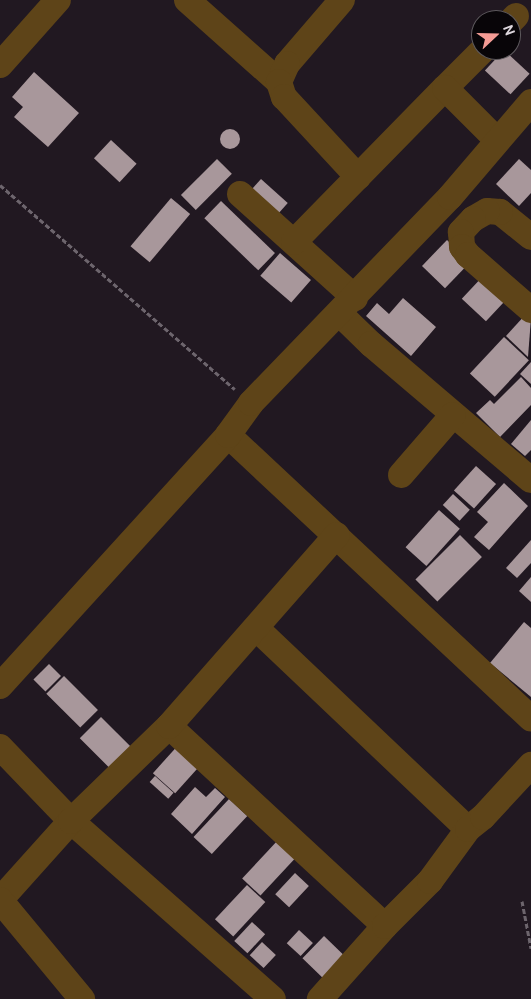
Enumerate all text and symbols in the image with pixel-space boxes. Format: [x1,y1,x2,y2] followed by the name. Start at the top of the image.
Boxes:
[471,10,521,60] north arrow
[499,22,519,38] text: N

